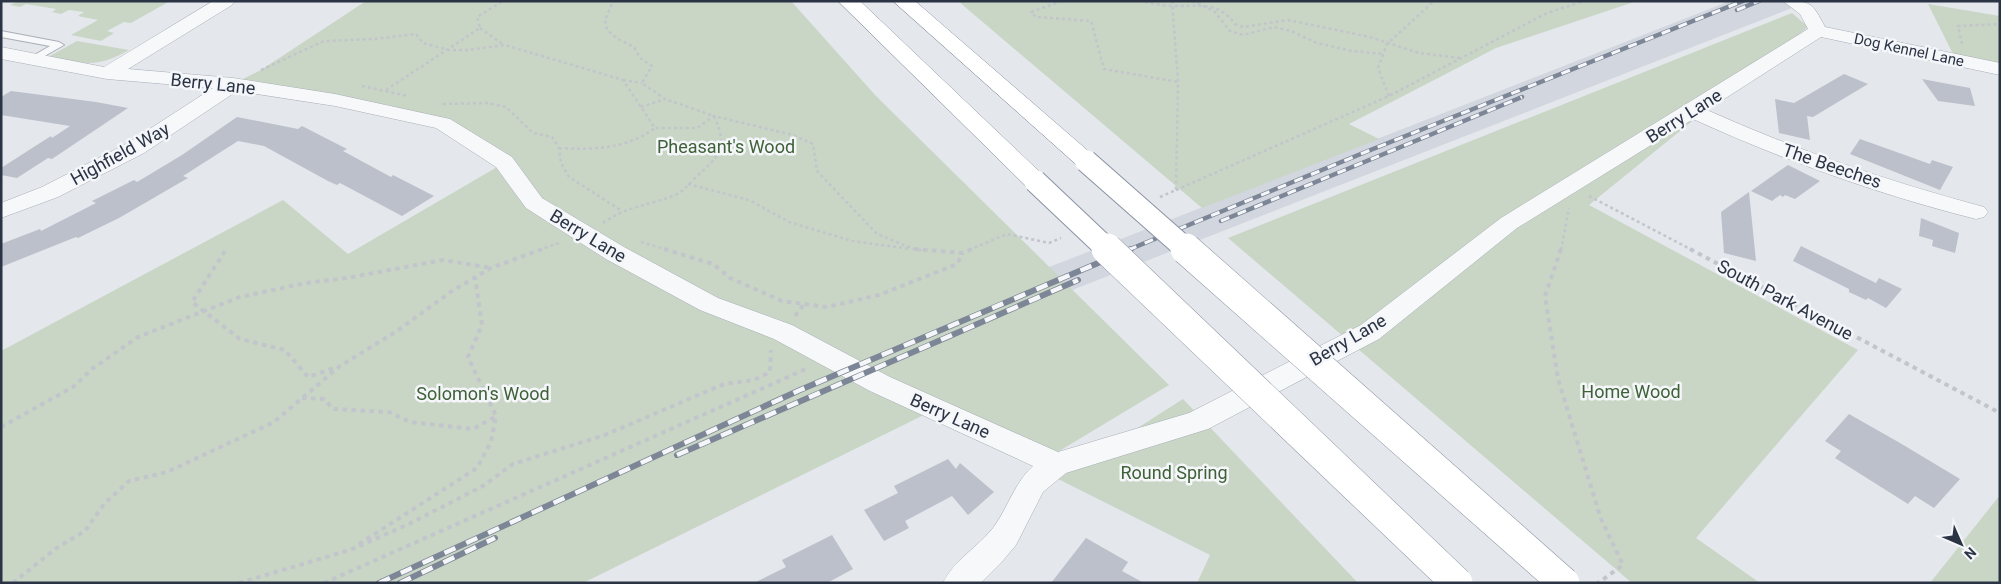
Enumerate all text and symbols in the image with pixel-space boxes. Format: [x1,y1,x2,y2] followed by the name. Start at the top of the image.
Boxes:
[1852,30,1966,70] street label: Dog Kennel Lane
[170,69,256,98] street label: Berry Lane
[1642,84,1725,147] street label: Berry Lane
[67,118,173,189] street label: Highfield Way
[657,136,795,157] park label: Pheasant's Wood
[1780,139,1884,192] street label: The Beeches
[546,205,630,266] street label: Berry Lane
[1714,255,1857,344] street label: South Park Avenue
[1306,309,1390,370] street label: Berry Lane
[1581,381,1681,402] park label: Home Wood
[416,383,550,404] park label: Solomon's Wood
[907,389,993,442] street label: Berry Lane
[1120,462,1228,483] park label: Round Spring
[1936,519,1986,569] north arrow
[1961,544,1979,562] text: N

